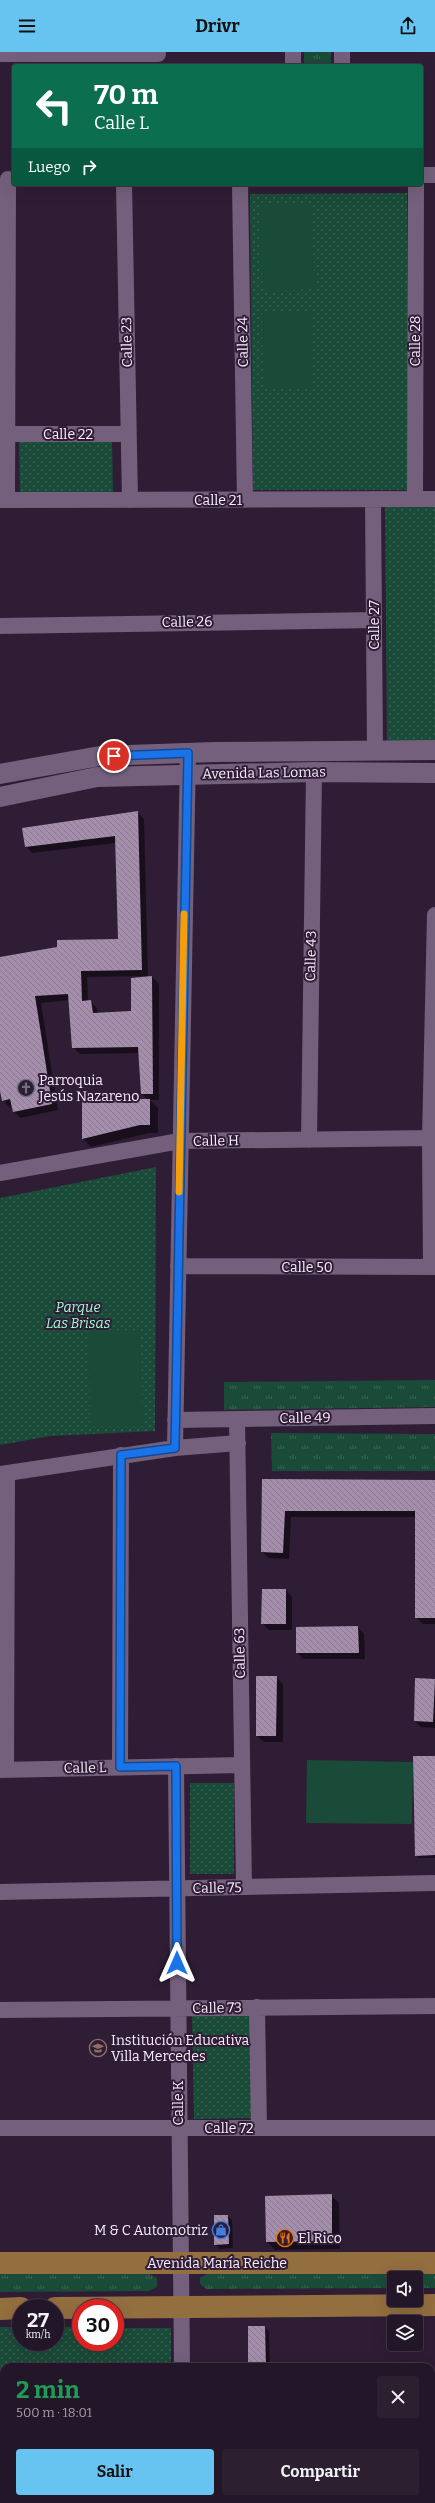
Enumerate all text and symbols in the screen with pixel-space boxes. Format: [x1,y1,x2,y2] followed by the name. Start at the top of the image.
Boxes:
[16,15,38,37] icon: menu
[195,15,240,37] text: Drivr
[397,15,419,37] icon: share
[94,78,158,111] text: 70 m
[28,80,80,132] icon: left
[94,112,149,134] text: Calle L
[78,156,100,178] icon: right
[28,158,70,176] text: Luego
[234,316,252,368] street label: Calle 24
[407,316,424,366] street label: Calle 28
[118,317,136,367] street label: Calle 23
[43,426,93,443] street label: Calle 22
[194,492,242,509] street label: Calle 21
[366,600,383,650] street label: Calle 27
[161,613,213,631] street label: Calle 26
[97,739,131,773] pin
[103,745,125,767] icon: arrive
[202,763,326,783] street label: Avenida Las Lomas
[302,930,320,982] street label: Calle 43
[38,1072,139,1105] place label: Parroquia Jesús Nazareno
[16,1078,36,1098] church icon: Parroquia Jesús Nazareno
[193,1132,239,1150] street label: Calle H
[281,1259,333,1276] street label: Calle 50
[46,1299,111,1332] park label: Parque Las Brisas
[279,1409,331,1427] street label: Calle 49
[231,1627,249,1679] street label: Calle 63
[64,1759,107,1777] street label: Calle L
[192,1879,242,1897] street label: Calle 75
[156,1942,198,1984] position arrow
[192,1999,242,2017] street label: Calle 73
[111,2032,249,2065] place label: Institución Educativa Villa Mercedes
[88,2038,108,2058] school or university icon: Institución Educativa Villa Mercedes
[170,2081,187,2125] street label: Calle K
[204,2120,254,2137] street label: Calle 72
[211,2220,231,2240] shop icon: M & C Automotriz
[94,2222,208,2239] place label: M & C Automotriz
[275,2228,295,2248] restaurant icon: El Rico
[298,2230,342,2247] place label: El Rico
[147,2255,287,2272] street label: Avenida María Reiche
[387,2271,423,2351] map controls
[387,2271,423,2307] button: sound
[72,2299,124,2351] speed limit sign: 30
[27,2308,49,2332] text: 27
[387,2315,423,2351] button: layers
[26,2329,50,2341] text: km/h
[16,2376,80,2404] text: 2 min
[377,2376,419,2418] button: close
[16,2405,92,2420] text: 500 m · 18:01
[16,2449,214,2495] button: Salir
[222,2449,419,2495] button: Compartir

